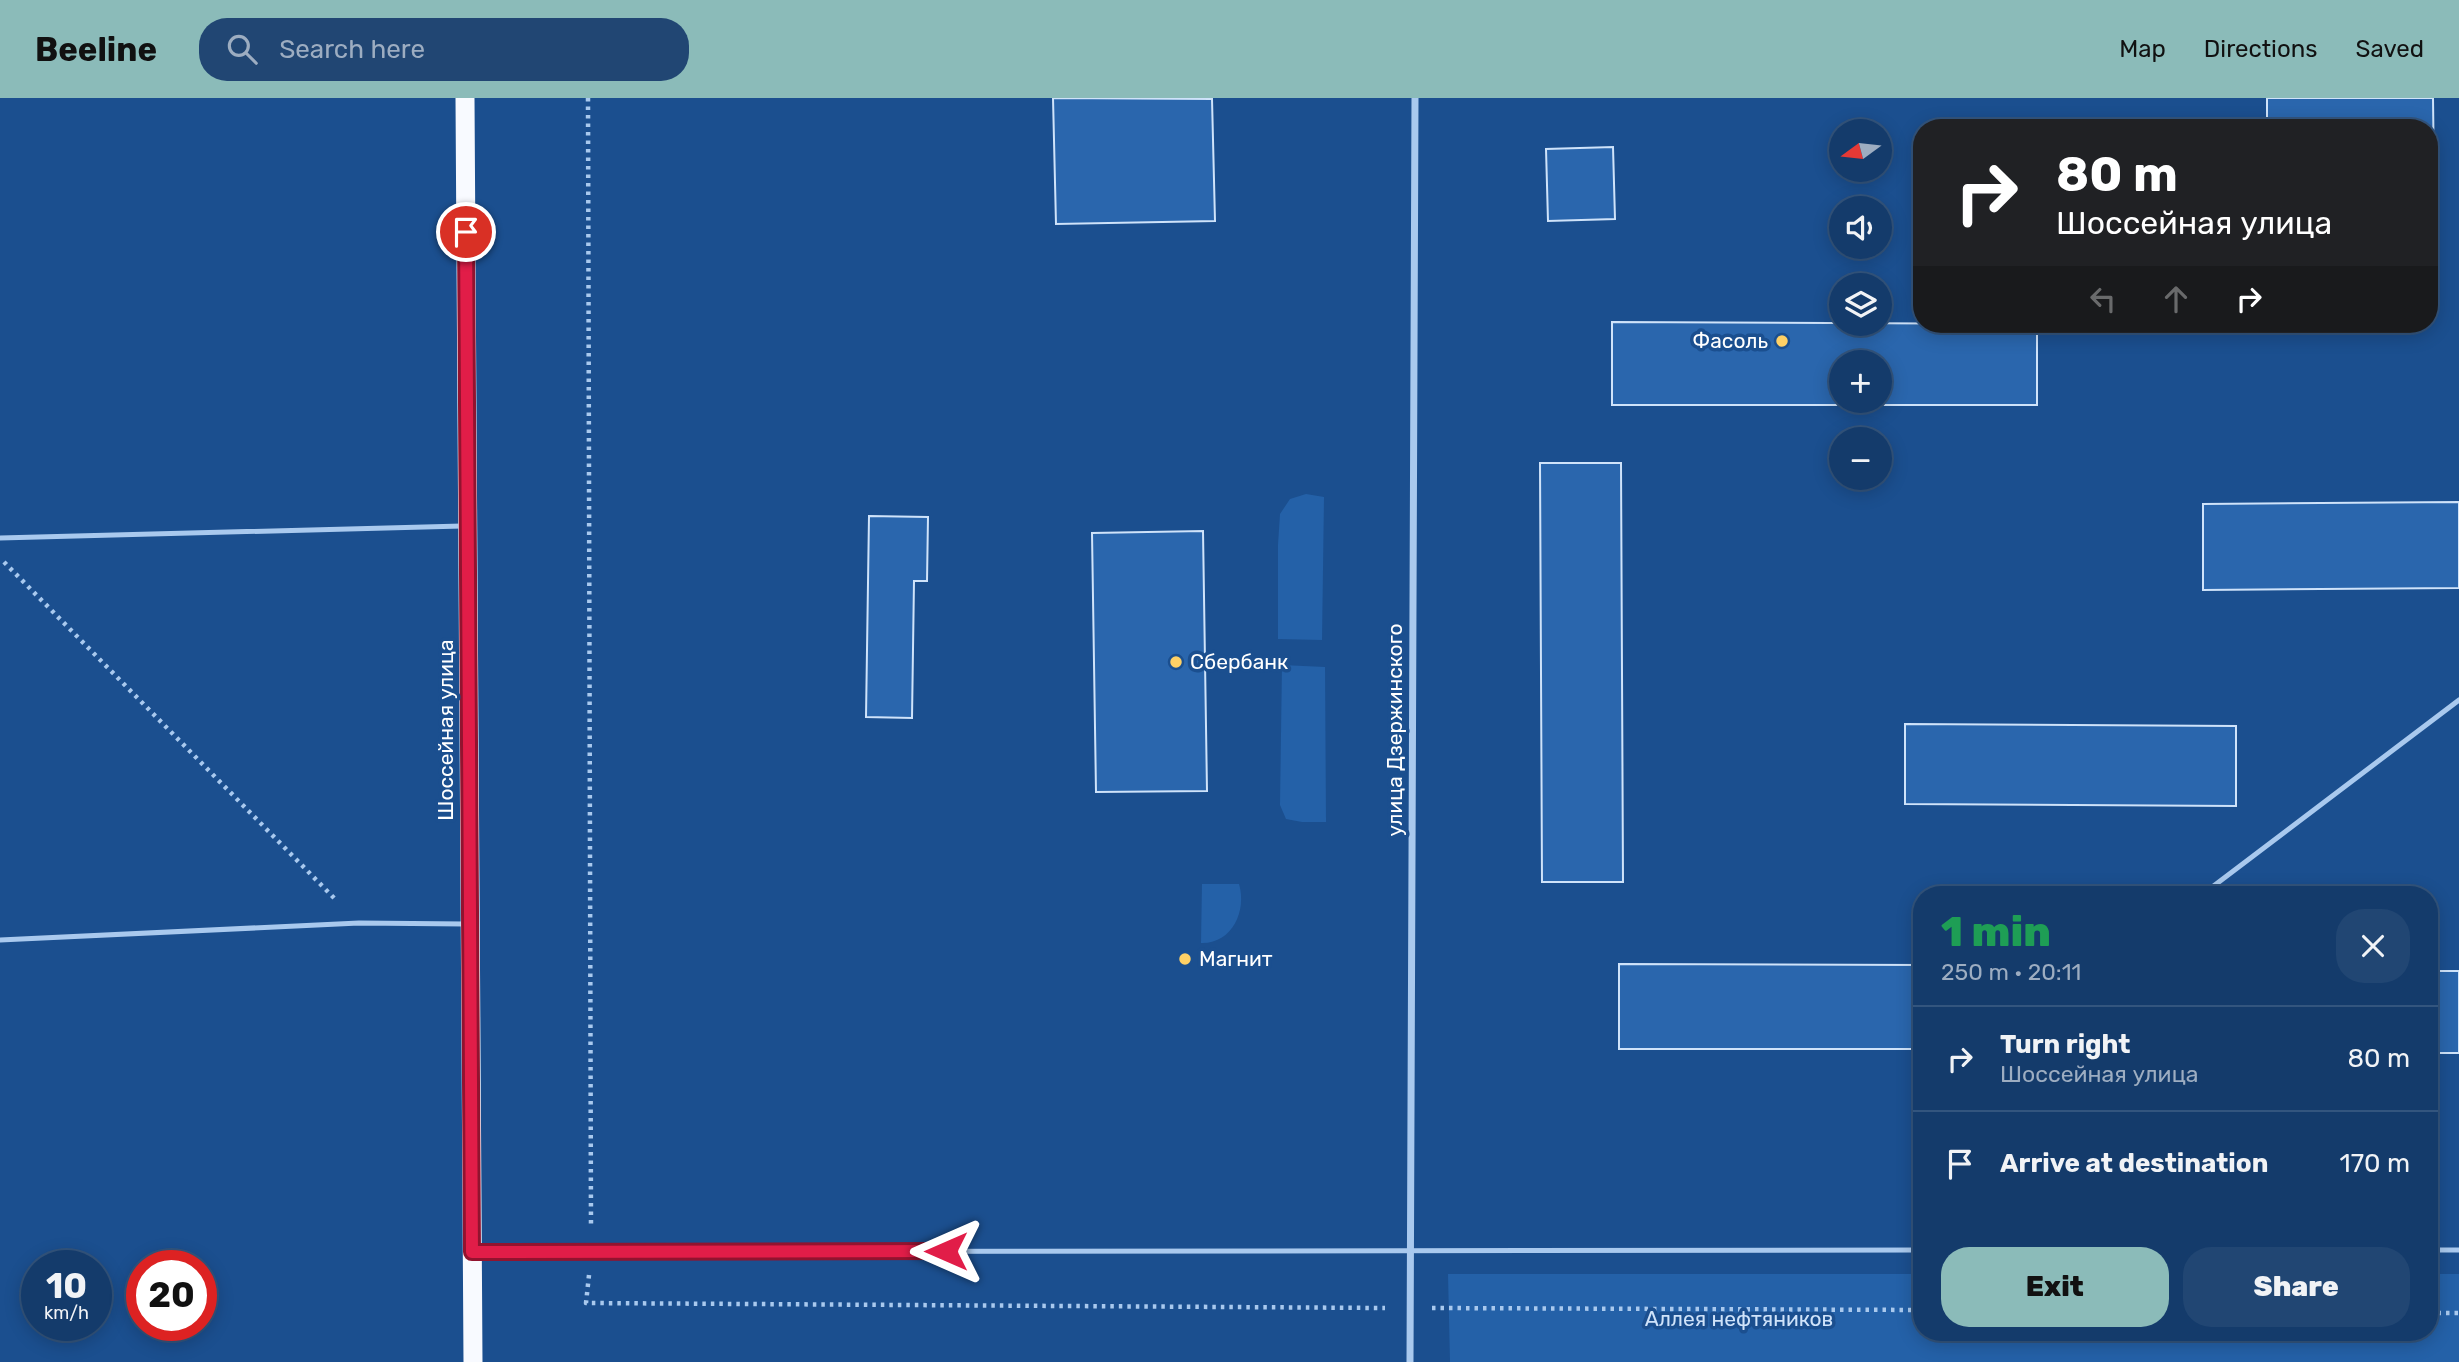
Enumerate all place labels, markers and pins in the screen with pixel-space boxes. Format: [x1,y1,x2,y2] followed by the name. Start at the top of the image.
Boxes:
[436,202,496,262] pin
[1692,328,1768,353] place label: Фасоль
[1774,333,1790,349] marker: Фасоль
[1190,649,1288,674] place label: Сбербанк
[1168,654,1184,670] marker: Сбербанк
[1199,946,1273,971] place label: Магнит
[1177,951,1193,967] marker: Магнит

